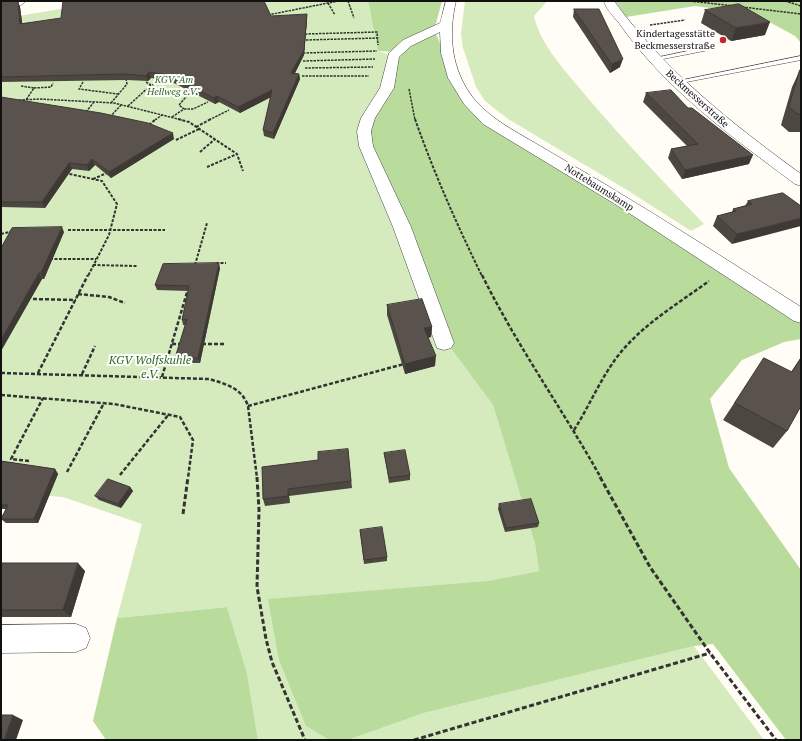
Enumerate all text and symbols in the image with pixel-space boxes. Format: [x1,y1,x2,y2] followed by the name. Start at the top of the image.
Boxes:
[634,28,715,52] place label: Kindertagesstätte Beckmesserstraße
[718,35,728,45] marker: Kindertagesstätte Beckmesserstraße
[663,68,731,130] street label: Beckmesserstraße
[147,74,201,98] park label: KGV "Am Hellweg e.V."
[562,162,636,214] street label: Nottebaumskamp
[109,354,191,382] park label: KGV Wolfskuhle e.V.

